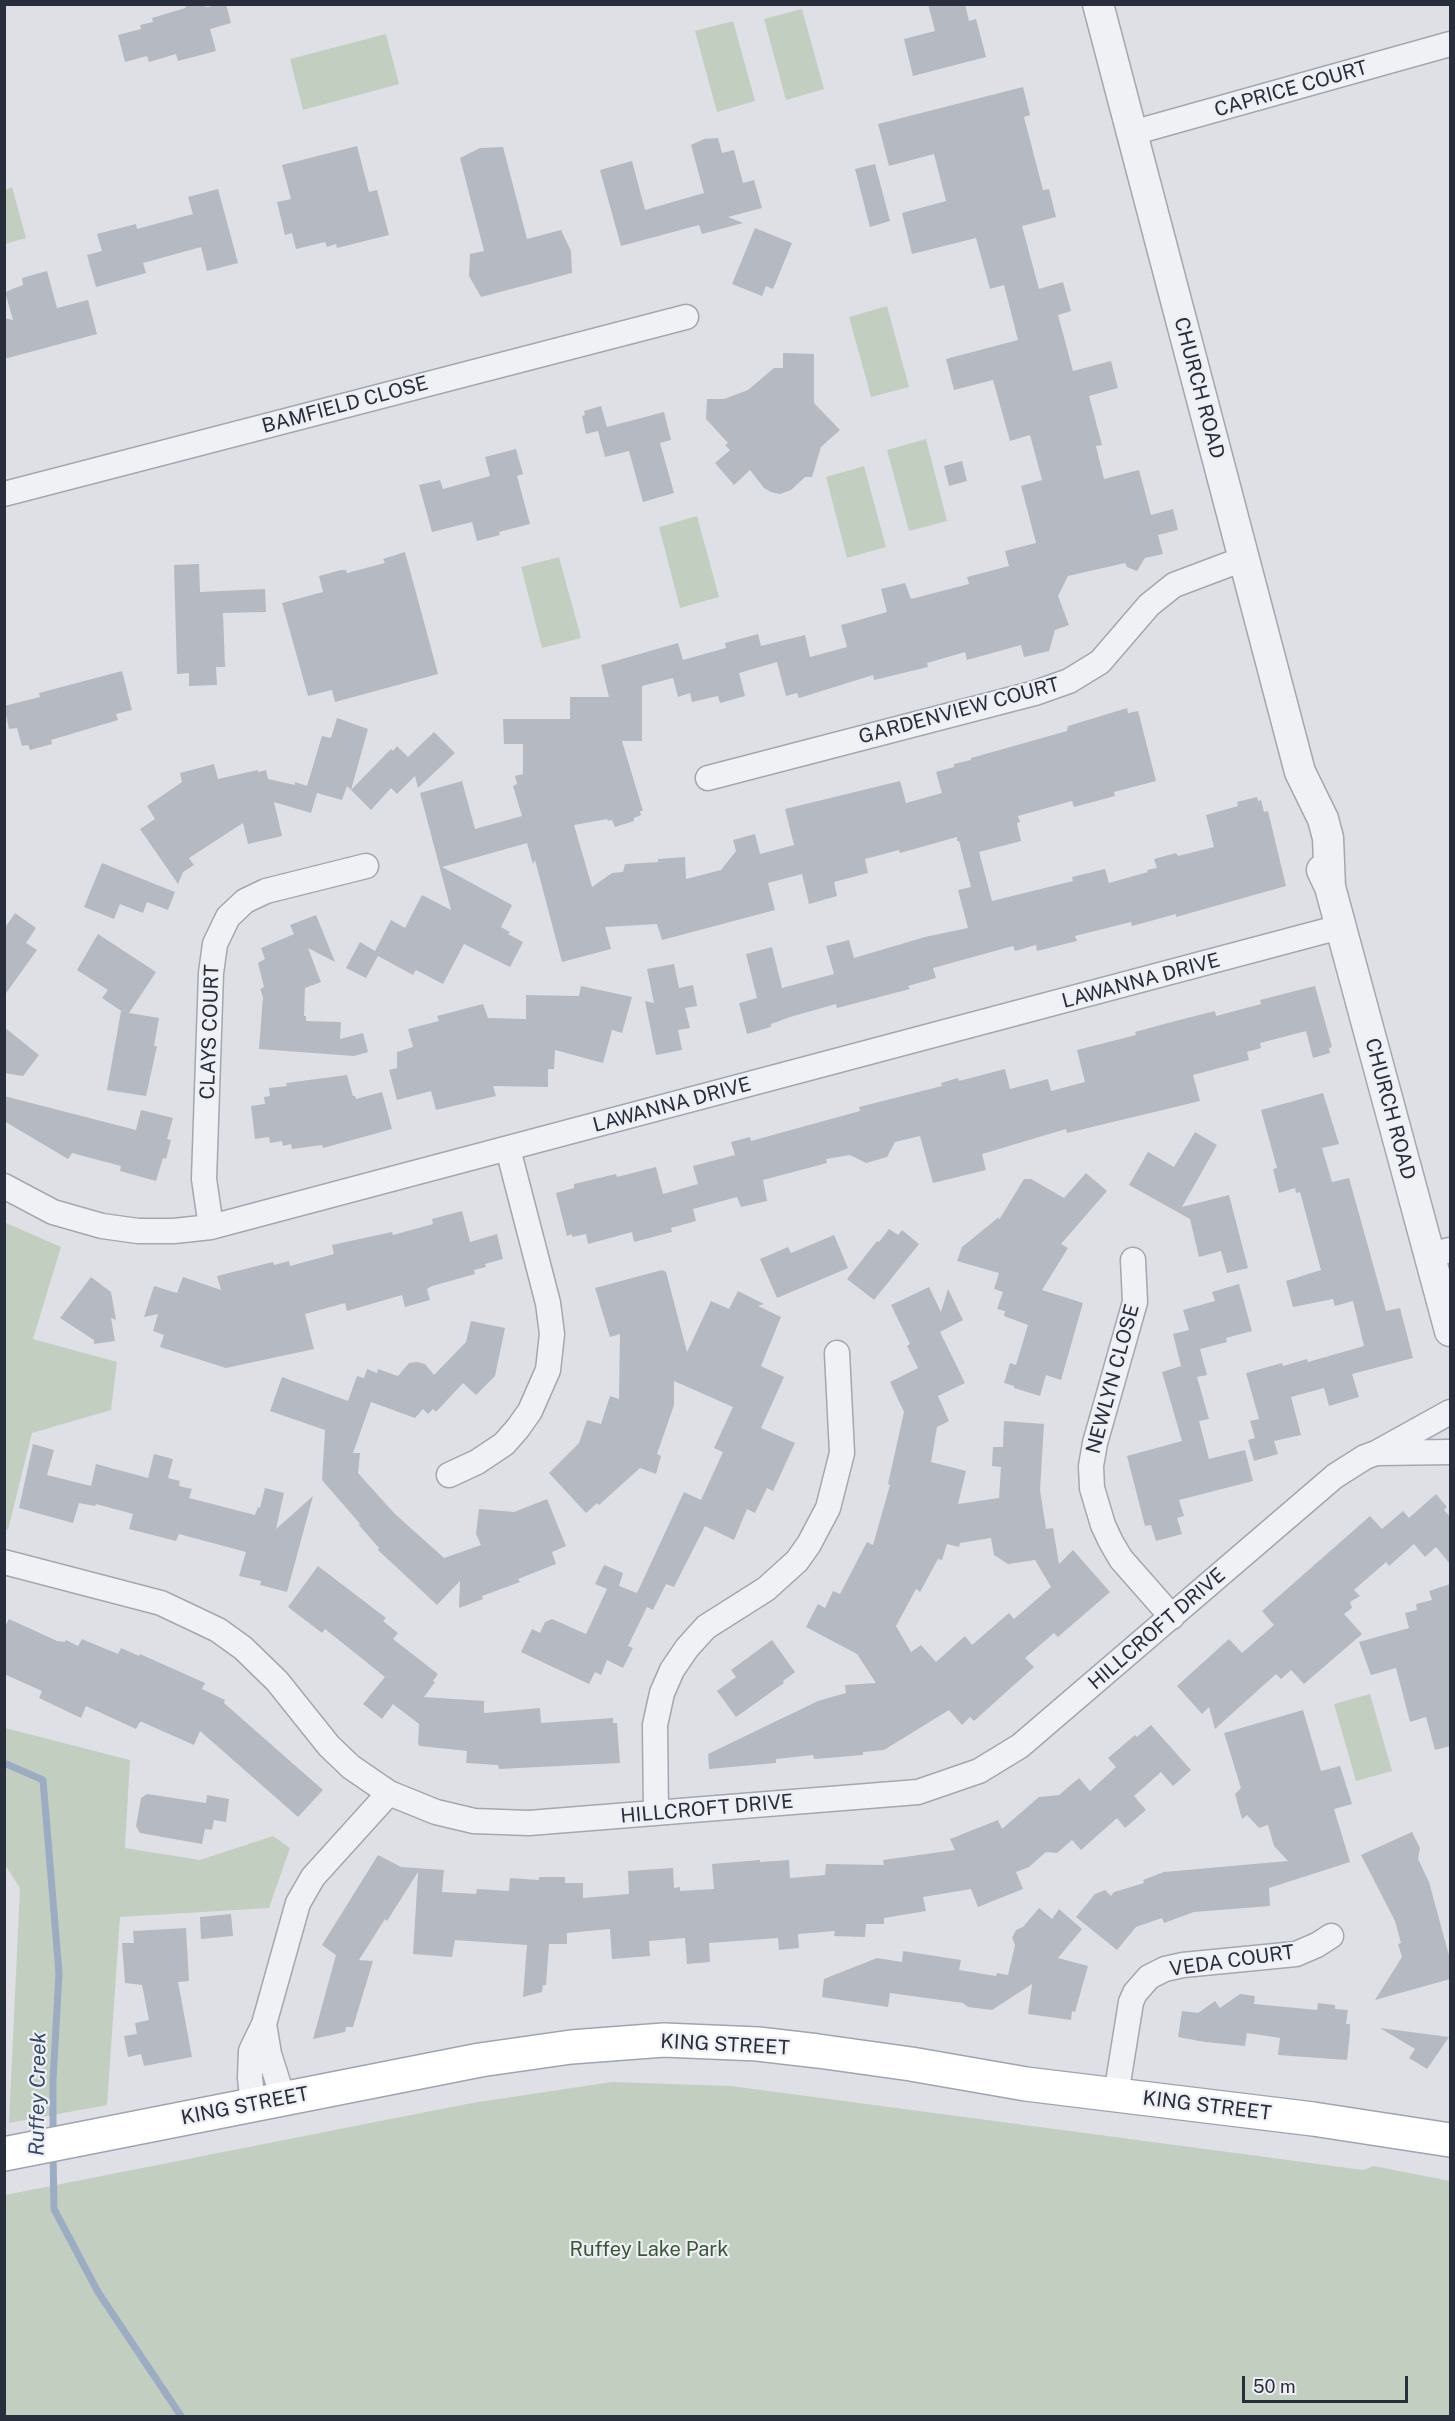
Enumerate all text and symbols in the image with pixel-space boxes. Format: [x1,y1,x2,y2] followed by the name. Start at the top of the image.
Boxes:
[1212,56,1370,122] street label: CAPRICE COURT
[1169,315,1229,461] street label: CHURCH ROAD
[259,371,431,439] street label: BAMFIELD CLOSE
[856,673,1062,749] street label: GARDENVIEW COURT
[1059,948,1223,1014] street label: LAWANNA DRIVE
[196,964,224,1100] street label: CLAYS COURT
[1360,1036,1420,1182] street label: CHURCH ROAD
[590,1072,754,1138] street label: LAWANNA DRIVE
[1082,1302,1144,1456] street label: NEWLYN CLOSE
[1084,1563,1230,1695] street label: HILLCROFT DRIVE
[620,1789,794,1829] street label: HILLCROFT DRIVE
[1168,1940,1296,1982] street label: VEDA COURT
[660,2030,790,2060] street label: KING STREET
[24,2032,52,2156] water label: Ruffey Creek
[179,2082,311,2130] street label: KING STREET
[1141,2086,1273,2126] street label: KING STREET
[570,2238,728,2262] park label: Ruffey Lake Park
[1245,2364,1412,2402] scale bar
[1253,2376,1296,2397] text: 50 m

